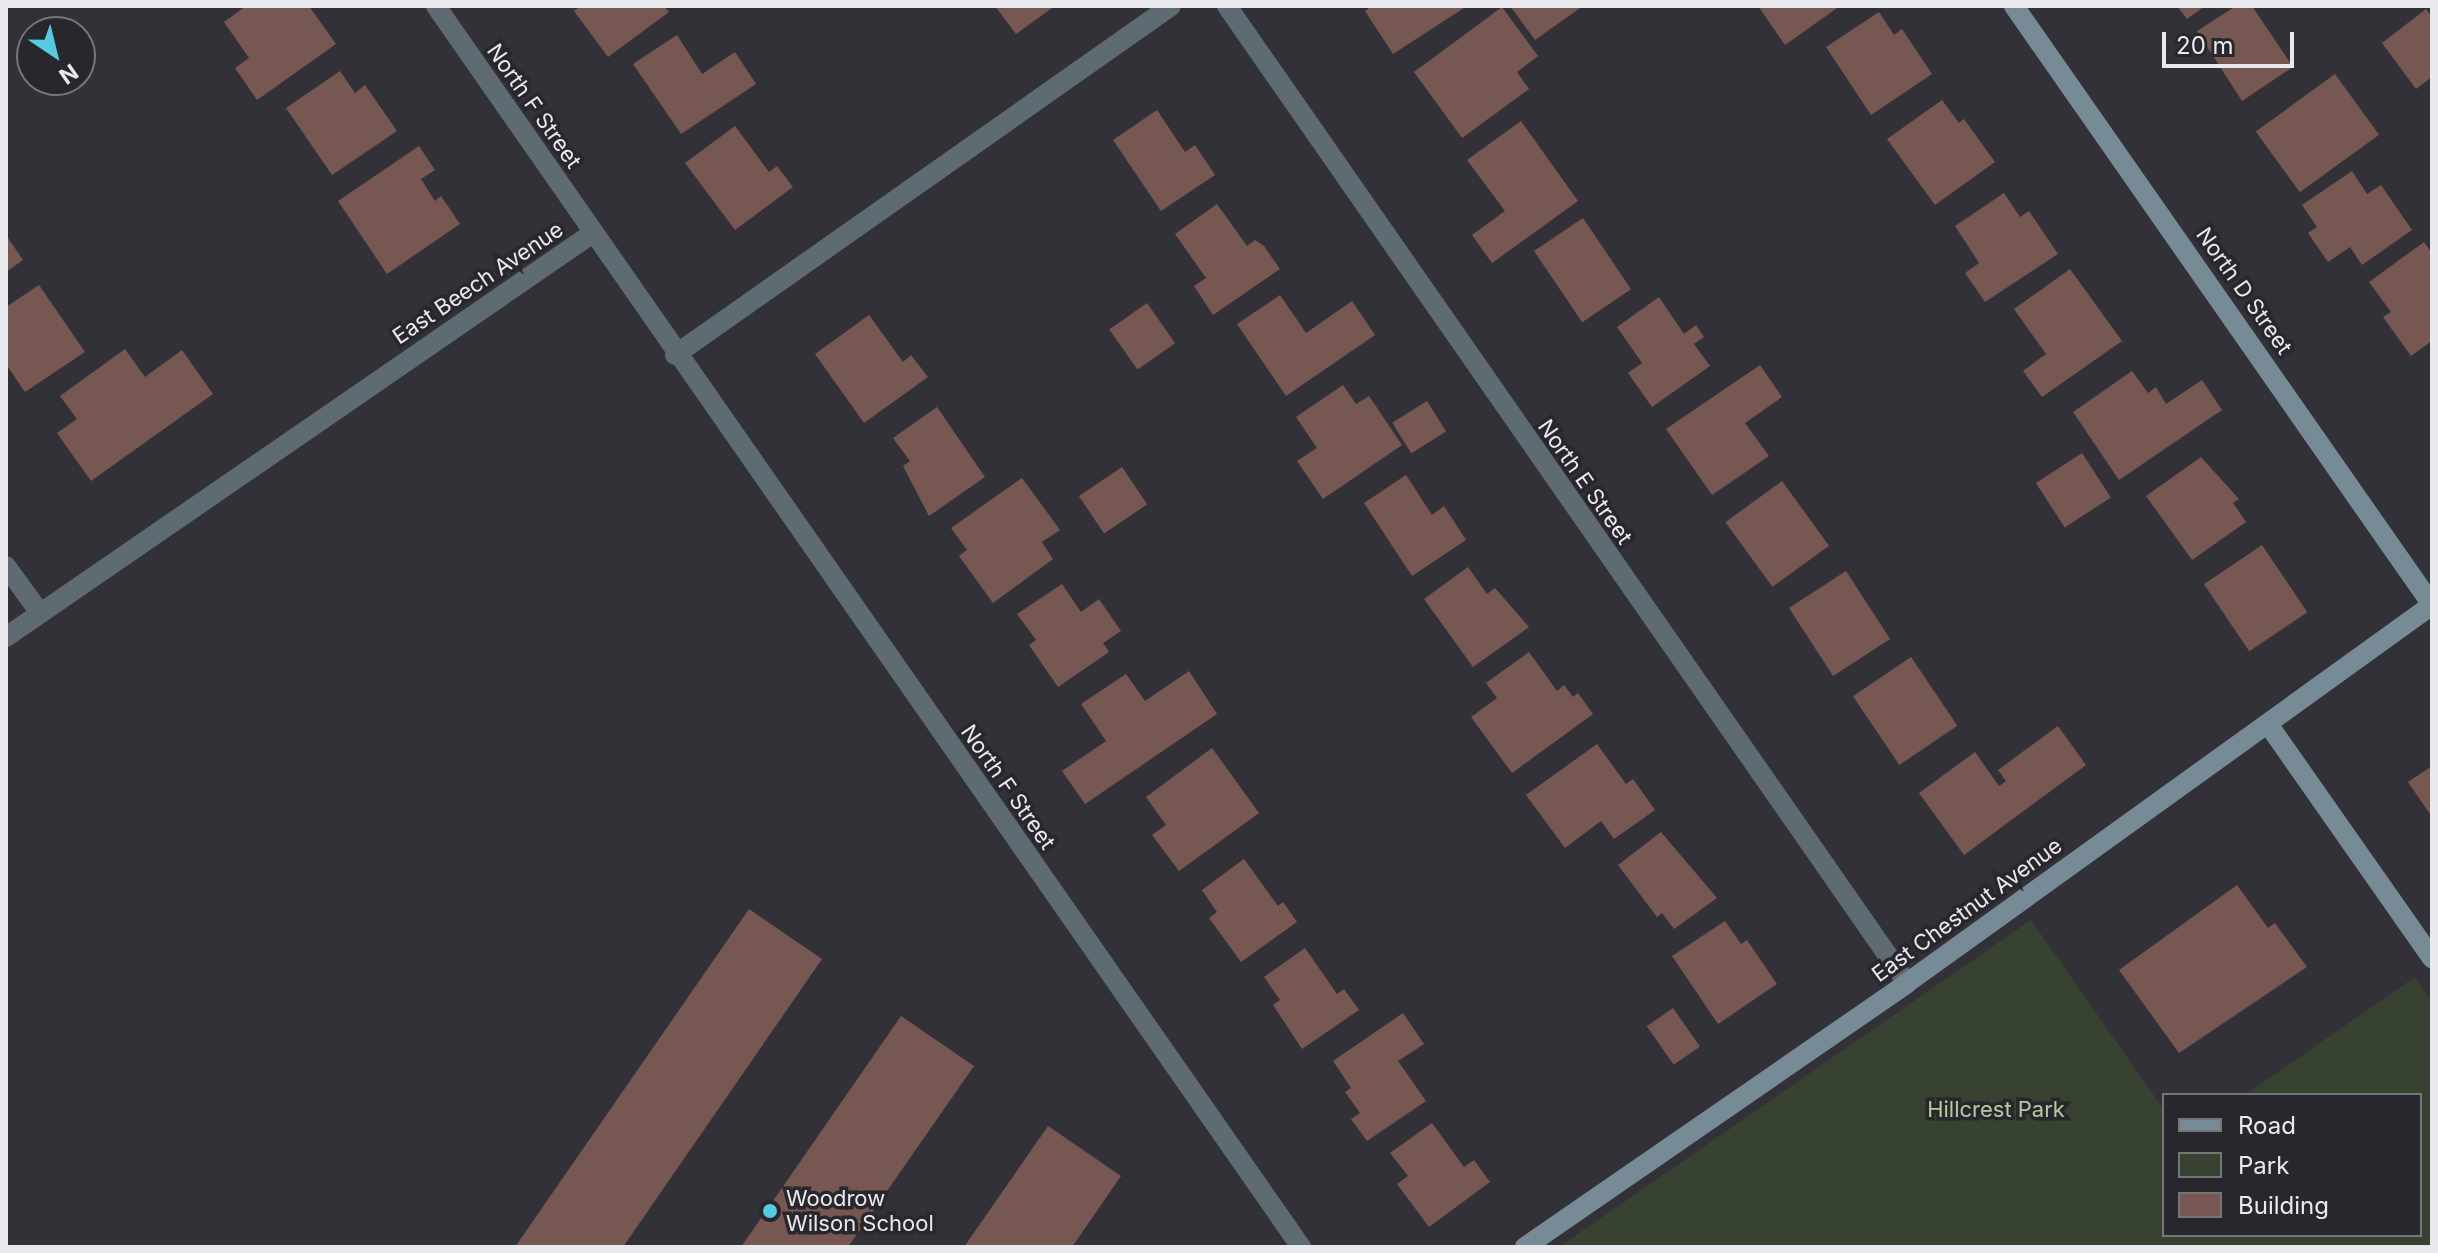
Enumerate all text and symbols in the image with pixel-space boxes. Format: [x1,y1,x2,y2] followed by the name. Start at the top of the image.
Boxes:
[16,16,96,96] north arrow
[2166,16,2298,66] scale bar
[2176,31,2234,60] text: 20 m
[481,39,587,173] street label: North F Street
[54,59,83,89] text: N
[388,216,568,350] street label: East Beech Avenue
[2190,222,2298,360] street label: North D Street
[1532,415,1638,549] street label: North E Street
[955,720,1061,854] street label: North F Street
[1867,832,2067,988] street label: East Chestnut Avenue
[2162,1093,2422,1237] legend
[1927,1097,2065,1123] park label: Hillcrest Park
[2238,1111,2296,1140] text: Road
[2238,1151,2289,1180] text: Park
[786,1185,934,1236] place label: Woodrow Wilson School
[2238,1191,2329,1220] text: Building
[761,1202,779,1220] marker: Woodrow Wilson School

